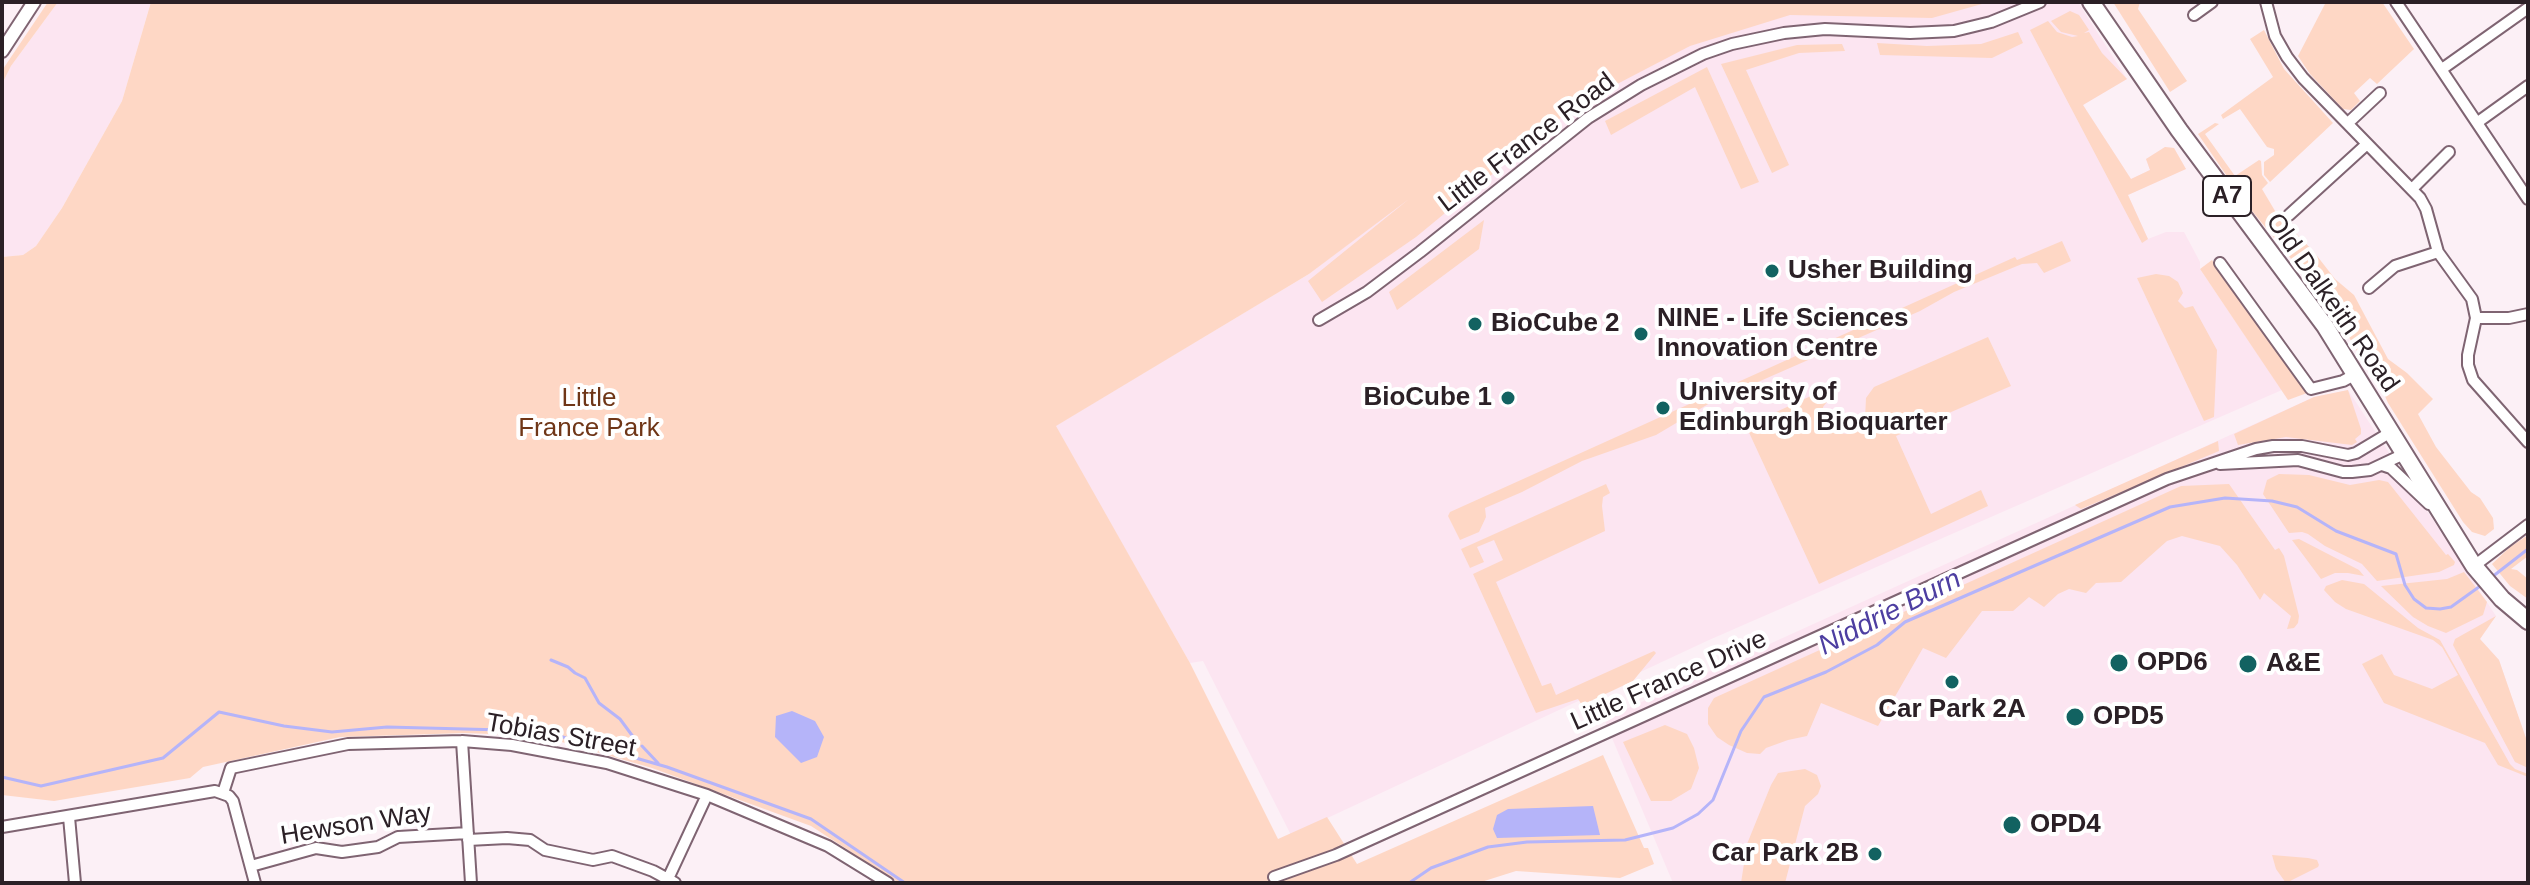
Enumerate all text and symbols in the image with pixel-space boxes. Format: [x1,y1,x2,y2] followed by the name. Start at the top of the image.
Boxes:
[1433,67,1621,219] street label: Little France Road
[2203,176,2251,216] road number: A7
[2259,208,2405,398] street label: Old Dalkeith Road
[1788,255,1973,287] place label: Usher Building
[1763,262,1781,280] marker: Usher Building
[1657,303,1908,364] place label: NINE - Life Sciences Innovation Centre
[1491,308,1620,340] place label: BioCube 2
[1466,315,1484,333] marker: BioCube 2
[1632,325,1650,343] marker: NINE - Life Sciences Innovation Centre
[1679,377,1948,438] place label: University of Edinburgh Bioquarter
[1363,382,1492,414] place label: BioCube 1
[518,383,660,444] park label: Little France Park
[1499,389,1517,407] marker: BioCube 1
[1654,399,1672,417] marker: University of Edinburgh Bioquarter
[1813,563,1967,663] water label: Niddrie Burn
[1566,624,1772,738] street label: Little France Drive
[2137,647,2208,679] place label: OPD6
[2266,648,2321,680] place label: A&E
[2108,652,2130,674] marker: OPD6
[2237,653,2259,675] marker: A&E
[1943,673,1961,691] marker: Car Park 2A
[1878,694,2026,726] place label: Car Park 2A
[2093,701,2164,733] place label: OPD5
[2064,706,2086,728] marker: OPD5
[484,707,638,765] street label: Tobias Street
[278,798,434,852] street label: Hewson Way
[2030,809,2101,841] place label: OPD4
[2001,814,2023,836] marker: OPD4
[1712,838,1859,870] place label: Car Park 2B
[1866,845,1884,863] marker: Car Park 2B

